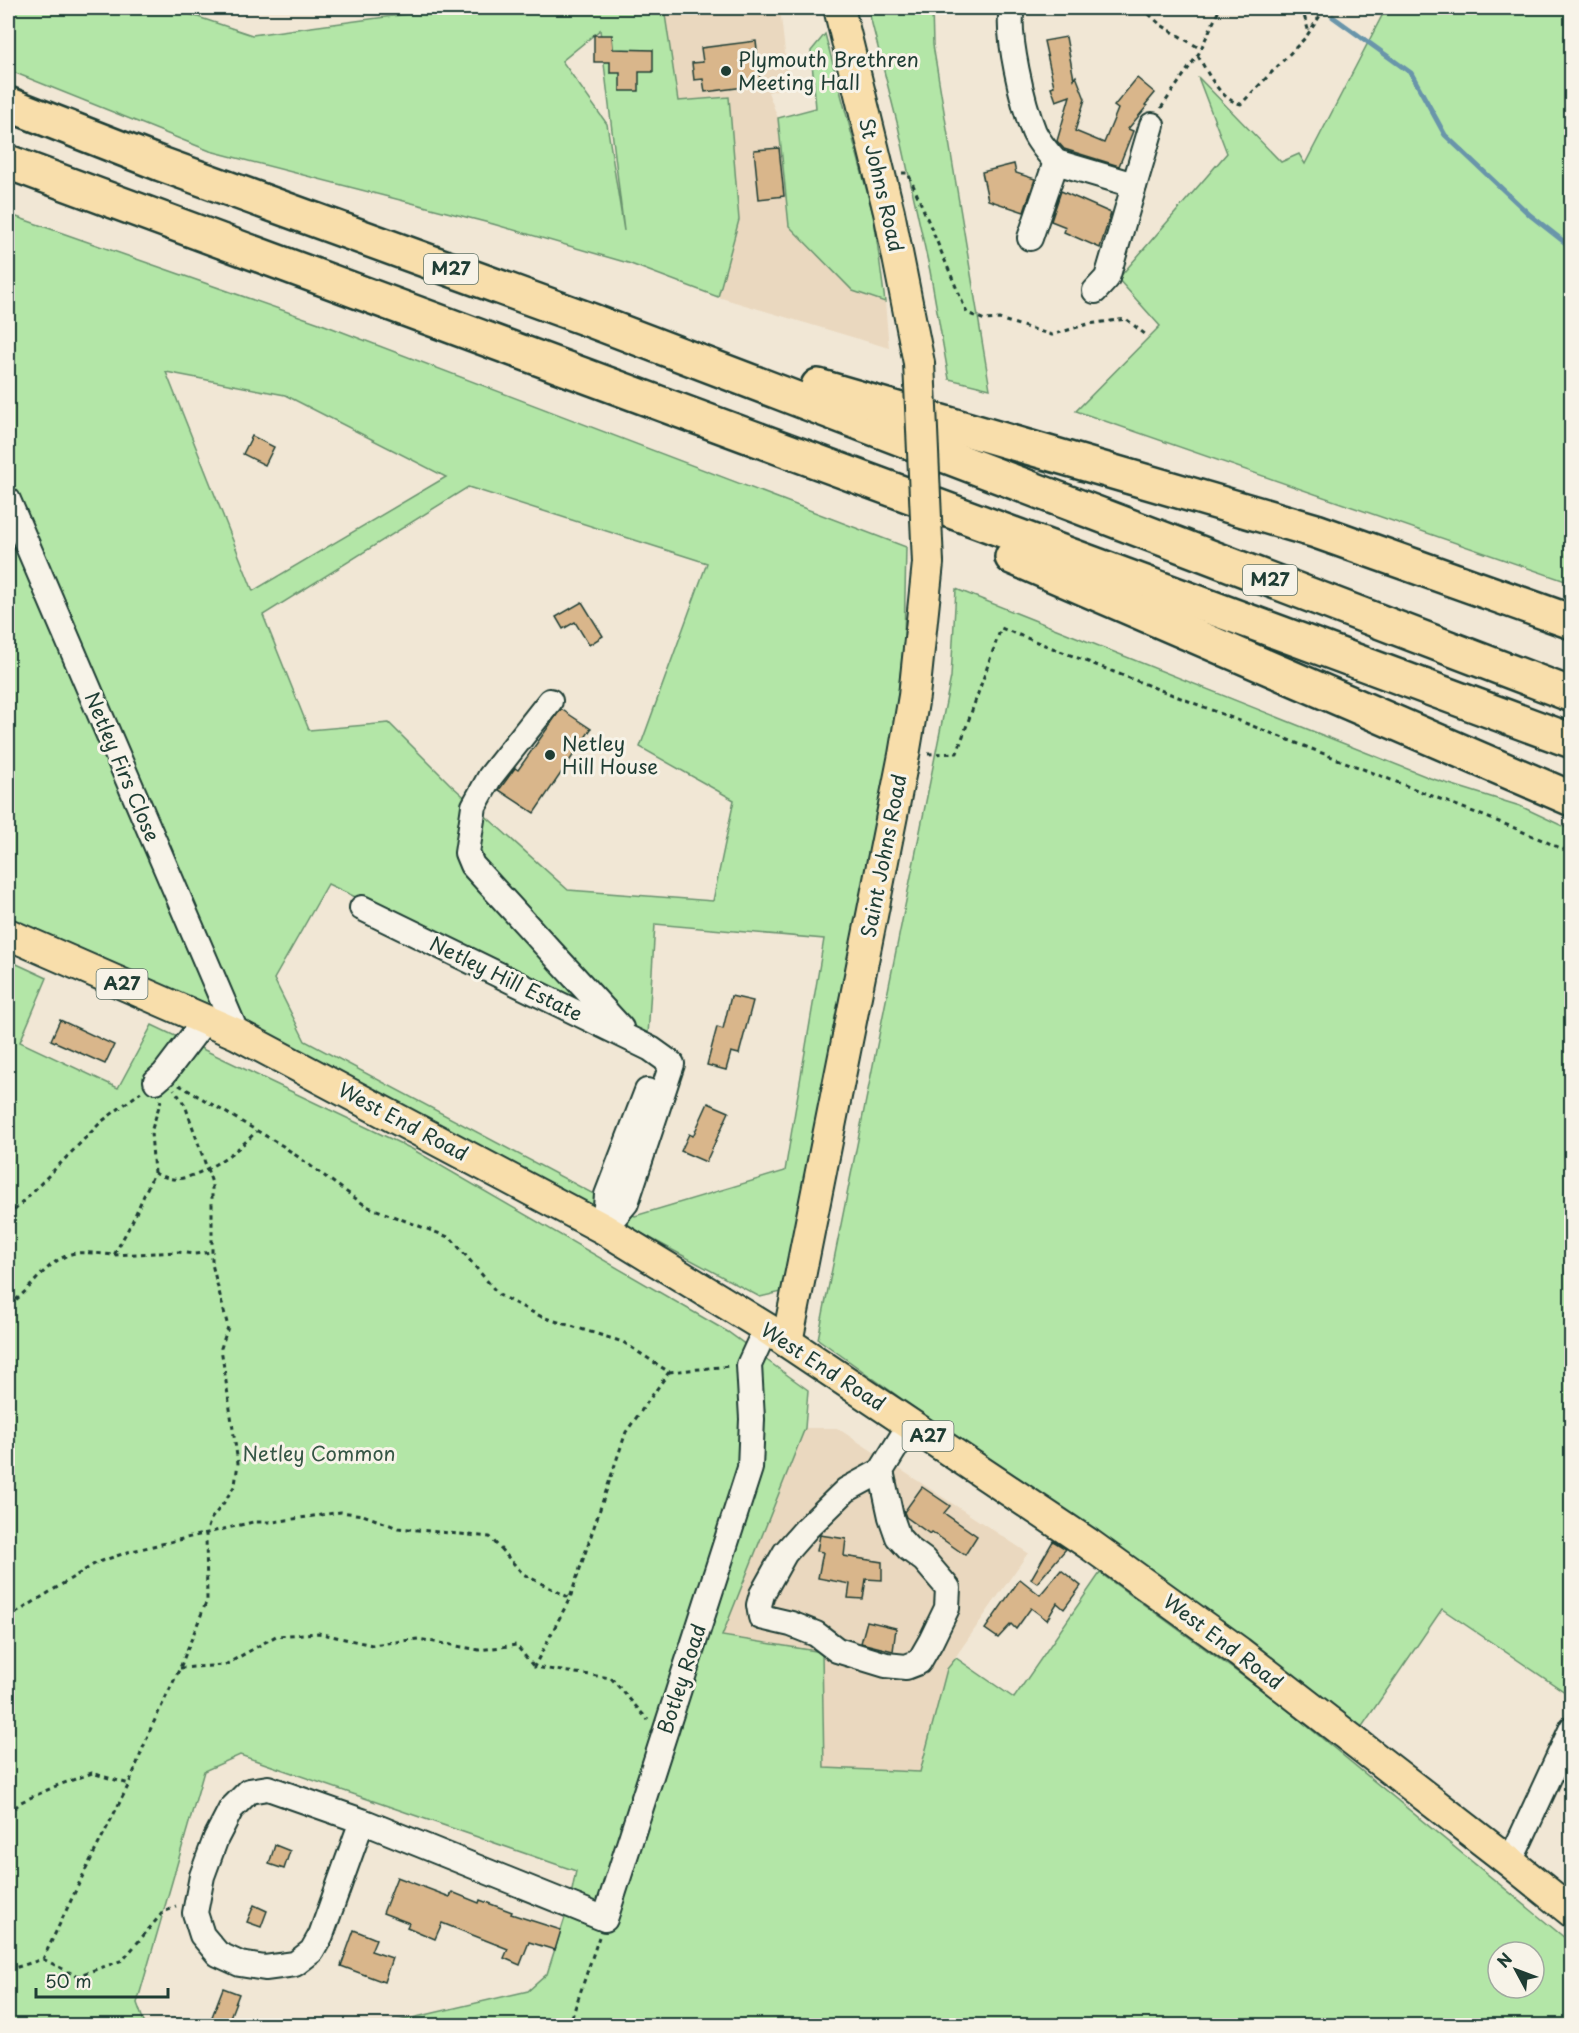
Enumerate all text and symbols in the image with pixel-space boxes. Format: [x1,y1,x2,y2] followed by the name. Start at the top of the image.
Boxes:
[738,44,919,97] place label: Plymouth Brethren Meeting Hall
[719,64,733,78] marker: Plymouth Brethren Meeting Hall
[852,115,912,255] street label: St Johns Road
[424,254,478,284] road number: M27
[1243,565,1297,595] road number: M27
[78,687,168,846] street label: Netley Firs Close
[562,728,658,781] place label: Netley Hill House
[543,748,557,762] marker: Netley Hill House
[852,771,914,940] street label: Saint Johns Road
[425,928,588,1028] street label: Netley Hill Estate
[96,969,148,999] road number: A27
[333,1074,474,1168] street label: West End Road
[755,1315,892,1418] street label: West End Road
[902,1421,954,1451] road number: A27
[242,1438,396,1468] park label: Netley Common
[1157,1586,1290,1696] street label: West End Road
[649,1620,713,1738] street label: Botley Road
[1486,1940,1546,2000] north arrow
[1491,1947,1517,1972] text: N
[36,1961,168,1999] scale bar
[45,1967,92,1994] text: 50 m

